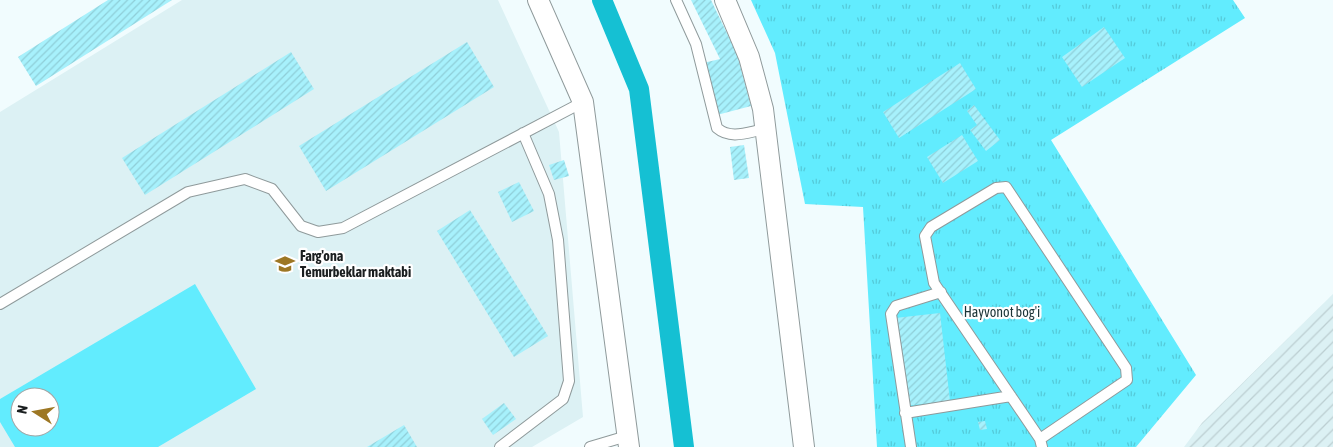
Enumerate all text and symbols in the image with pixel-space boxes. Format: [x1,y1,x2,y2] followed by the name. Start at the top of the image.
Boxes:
[300,248,411,280] place label: Farg'ona Temurbeklar maktabi
[274,253,296,275] school or university icon: Farg'ona Temurbeklar maktabi
[964,304,1040,320] park label: Hayvonot bog'i
[10,387,60,437] north arrow
[14,404,31,415] text: N

